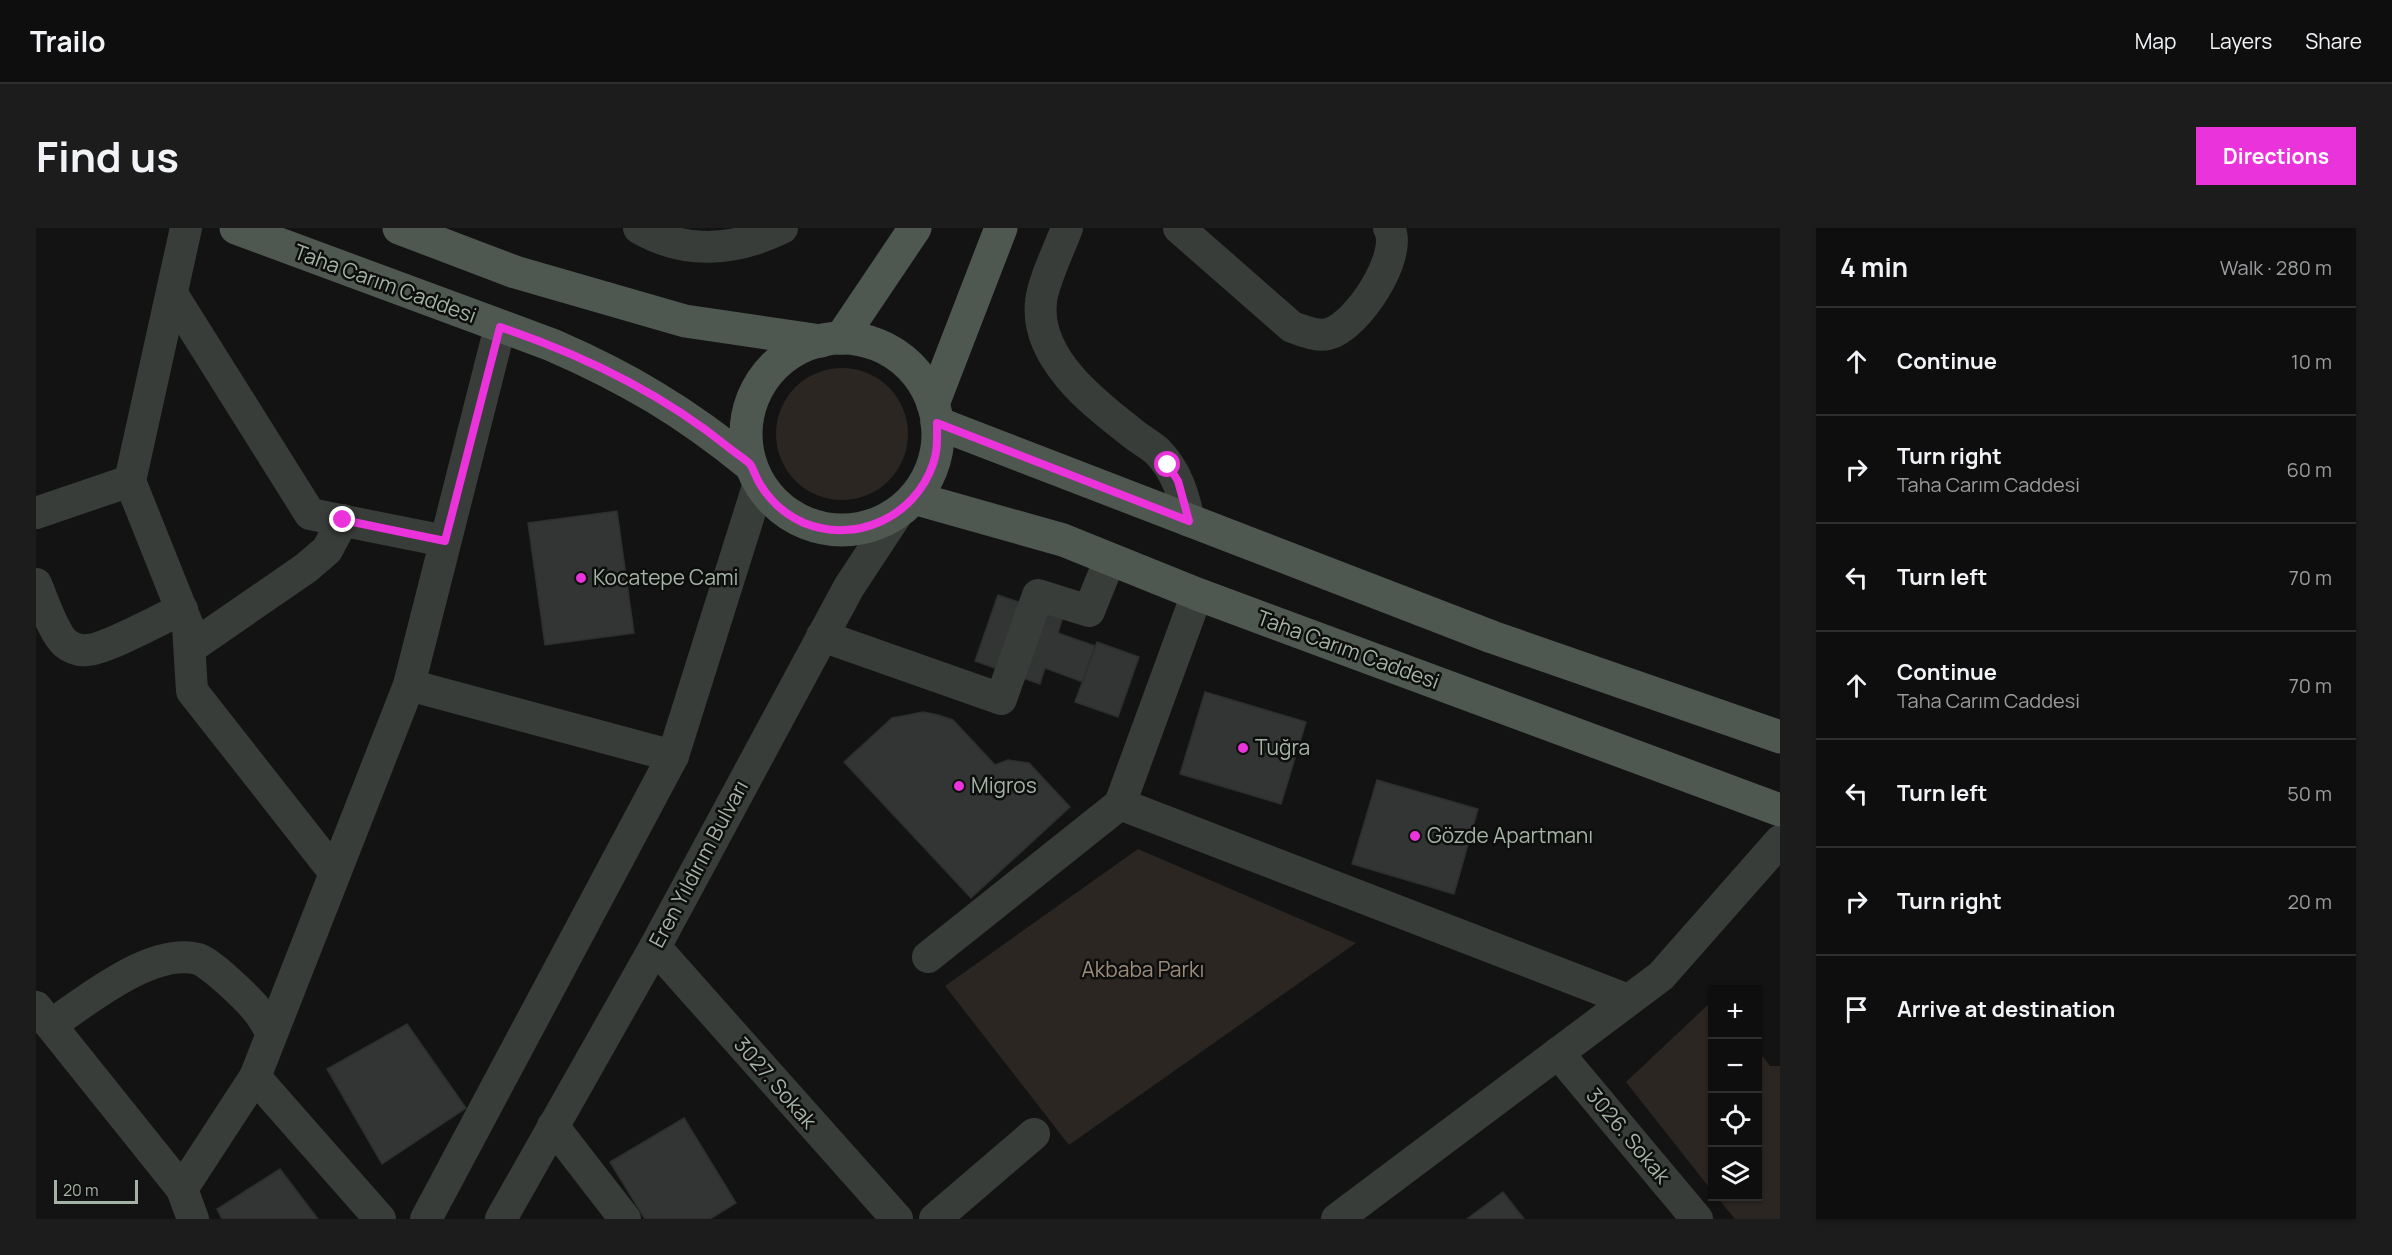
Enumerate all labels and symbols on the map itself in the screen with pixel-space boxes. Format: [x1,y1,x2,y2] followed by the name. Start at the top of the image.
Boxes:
[290,237,480,329] street label: Taha Carım Caddesi
[1154,451,1180,477] route start
[329,506,355,532] route end
[593,563,739,591] place label: Kocatepe Cami
[574,571,588,585] marker: Kocatepe Cami
[1253,603,1443,695] street label: Taha Carım Caddesi
[1255,733,1310,761] place label: Tuğra
[1236,741,1250,755] marker: Tuğra
[971,771,1037,799] place label: Migros
[642,775,754,952] street label: Eren Yıldırım Bulvarı
[952,779,966,793] marker: Migros
[1427,821,1593,849] place label: Gözde Apartmanı
[1408,829,1422,843] marker: Gözde Apartmanı
[1082,955,1204,983] park label: Akbaba Parkı
[728,1031,824,1135] street label: 3027. Sokak
[1580,1082,1677,1190] street label: 3026. Sokak
[54,1177,138,1204] scale bar

